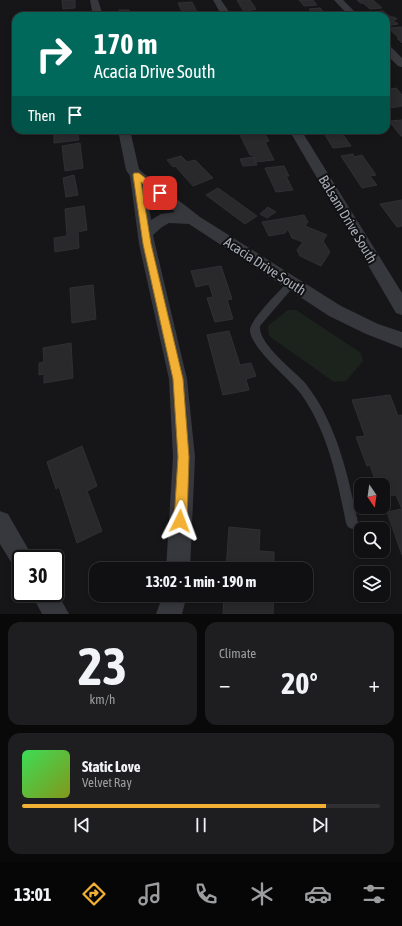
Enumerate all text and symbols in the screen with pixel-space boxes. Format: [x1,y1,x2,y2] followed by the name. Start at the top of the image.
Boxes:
[28,28,80,80] icon: right
[94,28,157,60] text: 170 m
[94,61,216,82] text: Acacia Drive South
[64,104,86,126] icon: arrive
[28,107,56,124] text: Then
[316,172,380,266] street label: Balsam Drive South
[143,176,177,210] pin
[149,182,171,204] icon: arrive
[221,234,309,298] street label: Acacia Drive South
[354,478,390,514] north arrow
[354,478,390,602] map controls
[159,500,201,542] position arrow
[354,522,390,558] button: search
[12,550,64,602] speed limit sign: 30
[354,566,390,602] button: layers
[146,573,256,590] text: 13:02 · 1 min · 190 m
[78,636,127,696] text: 23
[219,646,256,661] text: Climate
[281,666,318,700] text: 20°
[219,671,230,697] text: −
[369,671,380,697] text: +
[90,692,115,707] text: km/h
[82,758,141,775] text: Static Love
[82,775,132,790] text: Velvet Ray
[71,814,93,836] icon: previous
[190,814,212,836] icon: pause
[309,814,331,836] icon: next
[80,880,108,908] icon: directions
[136,880,164,908] icon: music
[192,880,220,908] icon: phone
[248,880,276,908] icon: climate
[304,880,332,908] icon: car
[360,880,388,908] icon: filters
[14,884,51,905] text: 13:01

